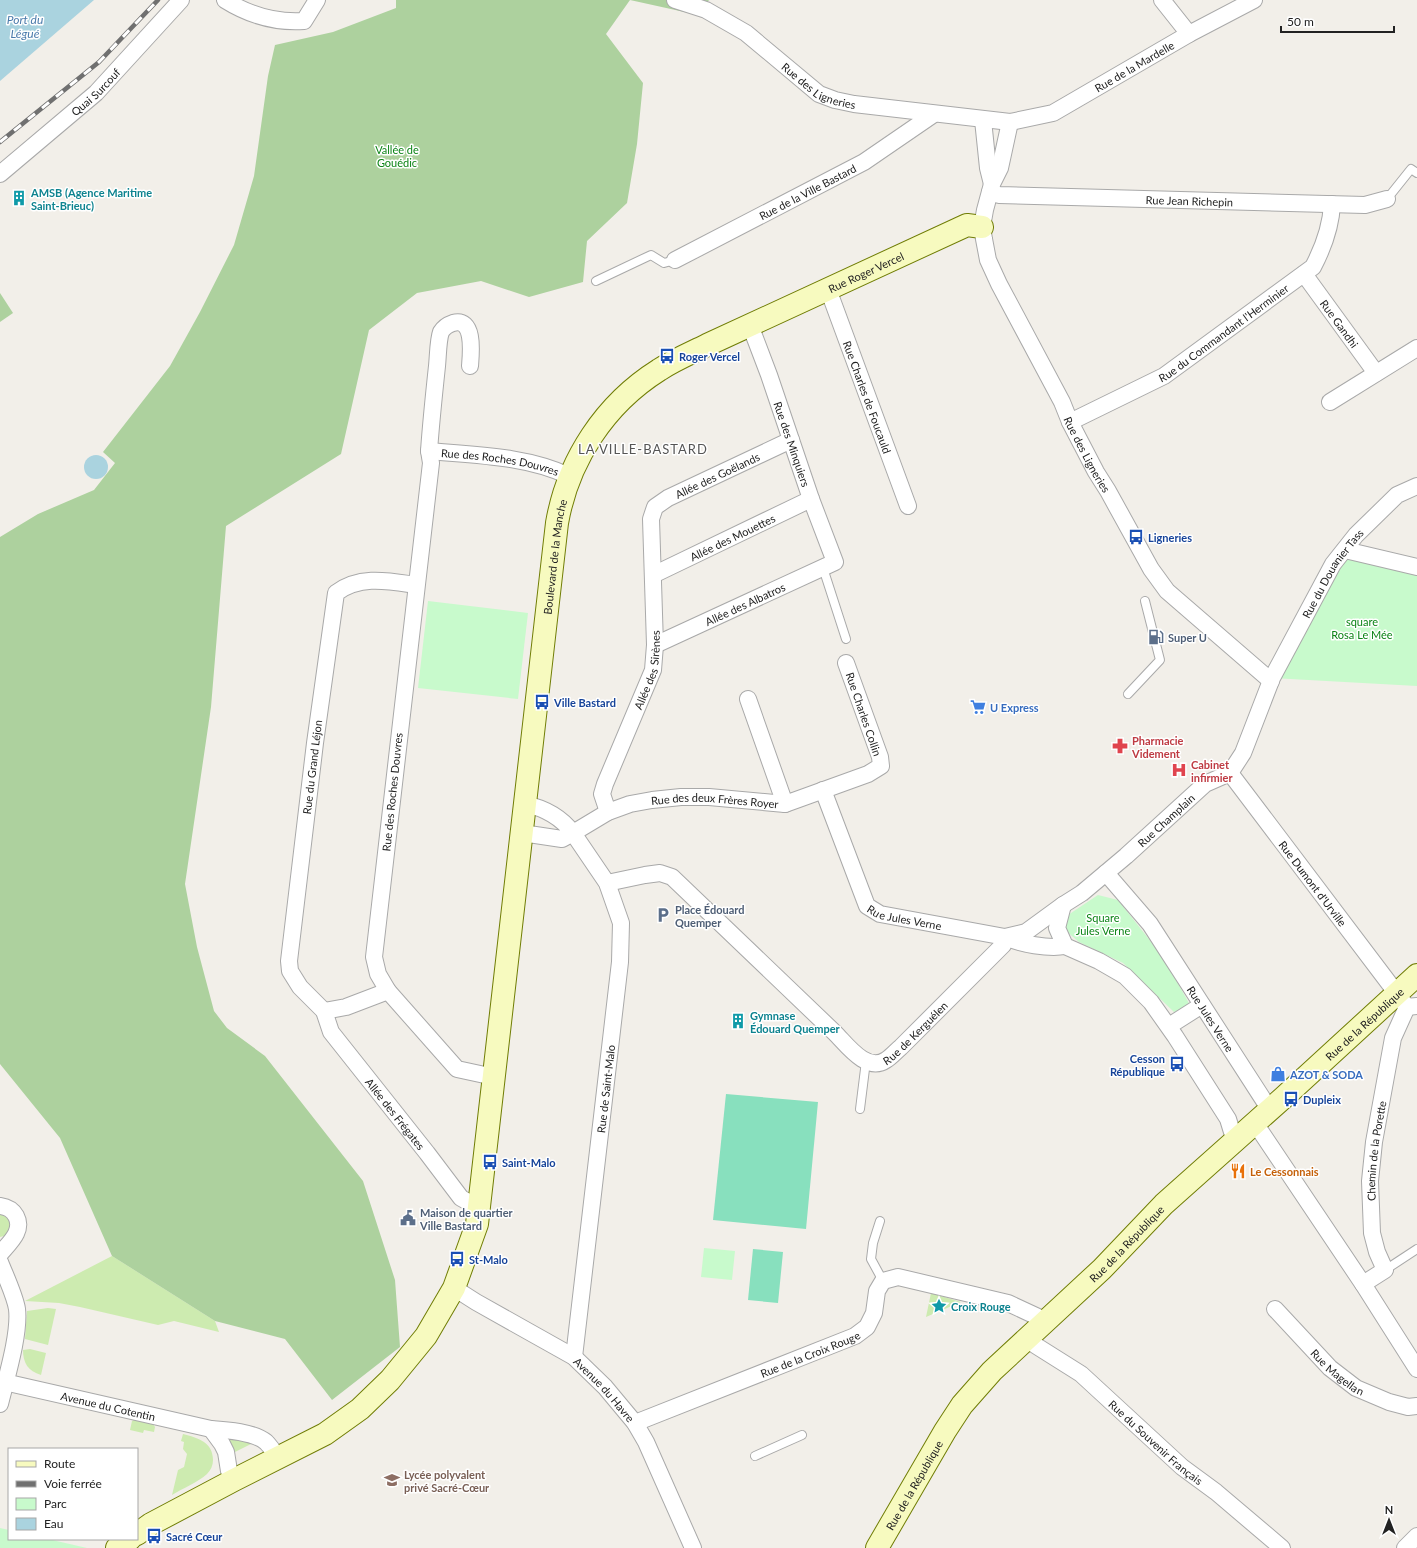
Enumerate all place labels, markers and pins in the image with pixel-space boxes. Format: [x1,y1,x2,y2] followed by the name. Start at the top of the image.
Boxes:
[30,186,152,212] place label: AMSB (Agence Maritime Saint-Brieuc)
[10,189,28,207] building icon: AMSB (Agence Maritime Saint-Brieuc)
[658,347,676,365] bus stop icon: Roger Vercel
[679,350,740,363] place label: Roger Vercel
[1127,528,1145,546] bus stop icon: Ligneries
[1148,531,1192,544] place label: Ligneries
[1147,628,1165,646] fuel station icon: Super U
[1168,631,1207,644] place label: Super U
[533,693,551,711] bus stop icon: Ville Bastard
[553,696,616,709] place label: Ville Bastard
[969,698,987,716] supermarket icon: U Express
[990,701,1039,714] place label: U Express
[1131,734,1184,760] place label: Pharmacie Videment
[1111,737,1129,755] pharmacy icon: Pharmacie Videment
[1191,758,1233,784] place label: Cabinet infirmier
[1170,761,1188,779] hospital icon: Cabinet infirmier
[675,903,745,929] place label: Place Édouard Quemper
[654,906,672,924] parking icon: Place Édouard Quemper
[750,1009,841,1035] place label: Gymnase Édouard Quemper
[729,1012,747,1030] building icon: Gymnase Édouard Quemper
[1110,1052,1165,1078] place label: Cesson République
[1168,1055,1186,1073] bus stop icon: Cesson République
[1269,1065,1287,1083] shop icon: AZOT & SODA
[1289,1068,1363,1081] place label: AZOT & SODA
[1282,1090,1300,1108] bus stop icon: Dupleix
[1303,1093,1341,1106] place label: Dupleix
[481,1153,499,1171] bus stop icon: Saint-Malo
[502,1156,556,1169] place label: Saint-Malo
[1229,1162,1247,1180] restaurant icon: Le Cessonnais
[1250,1165,1319,1178] place label: Le Cessonnais
[419,1206,514,1232] place label: Maison de quartier Ville Bastard
[399,1209,417,1227] public building icon: Maison de quartier Ville Bastard
[448,1250,466,1268] bus stop icon: St-Malo
[469,1253,508,1266] place label: St-Malo
[930,1297,948,1315] place icon: Croix Rouge
[951,1300,1011,1313] place label: Croix Rouge
[404,1468,490,1494] place label: Lycée polyvalent privé Sacré-Cœur
[383,1471,401,1489] school or university icon: Lycée polyvalent privé Sacré-Cœur
[145,1527,163,1545] bus stop icon: Sacré Cœur
[166,1530,223,1543] place label: Sacré Cœur

